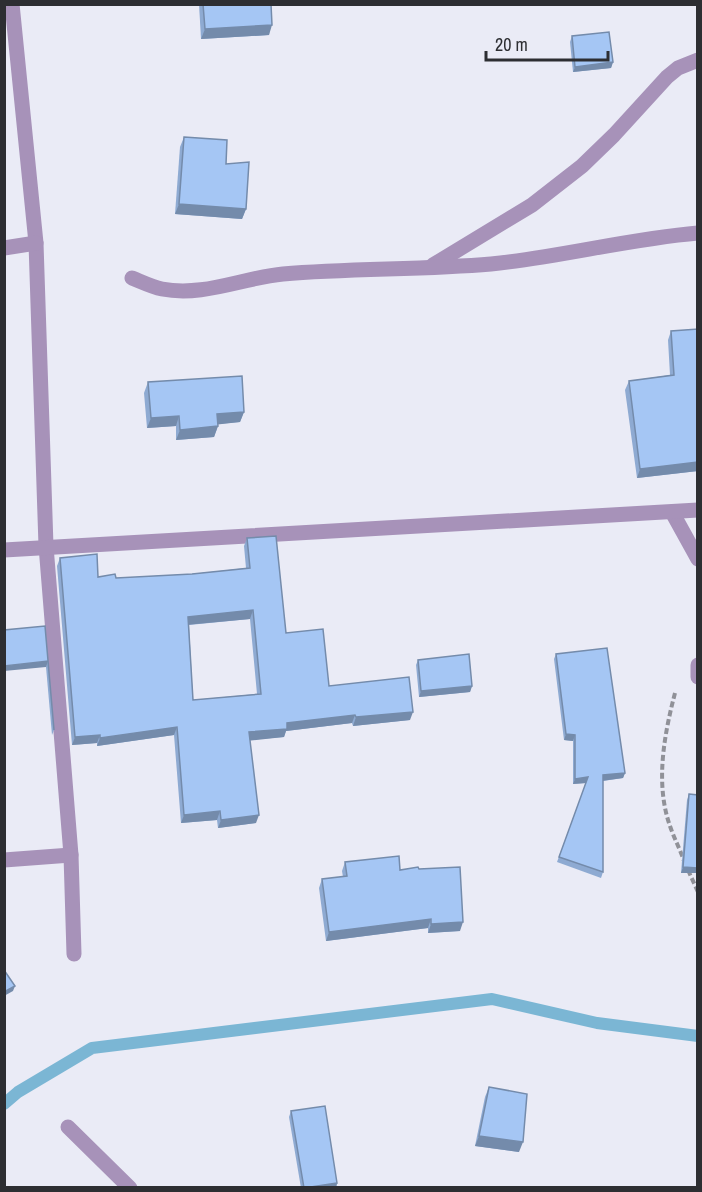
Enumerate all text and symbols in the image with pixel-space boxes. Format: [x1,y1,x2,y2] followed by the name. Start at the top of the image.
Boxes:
[486,24,608,62] scale bar
[495,32,528,57] text: 20 m

